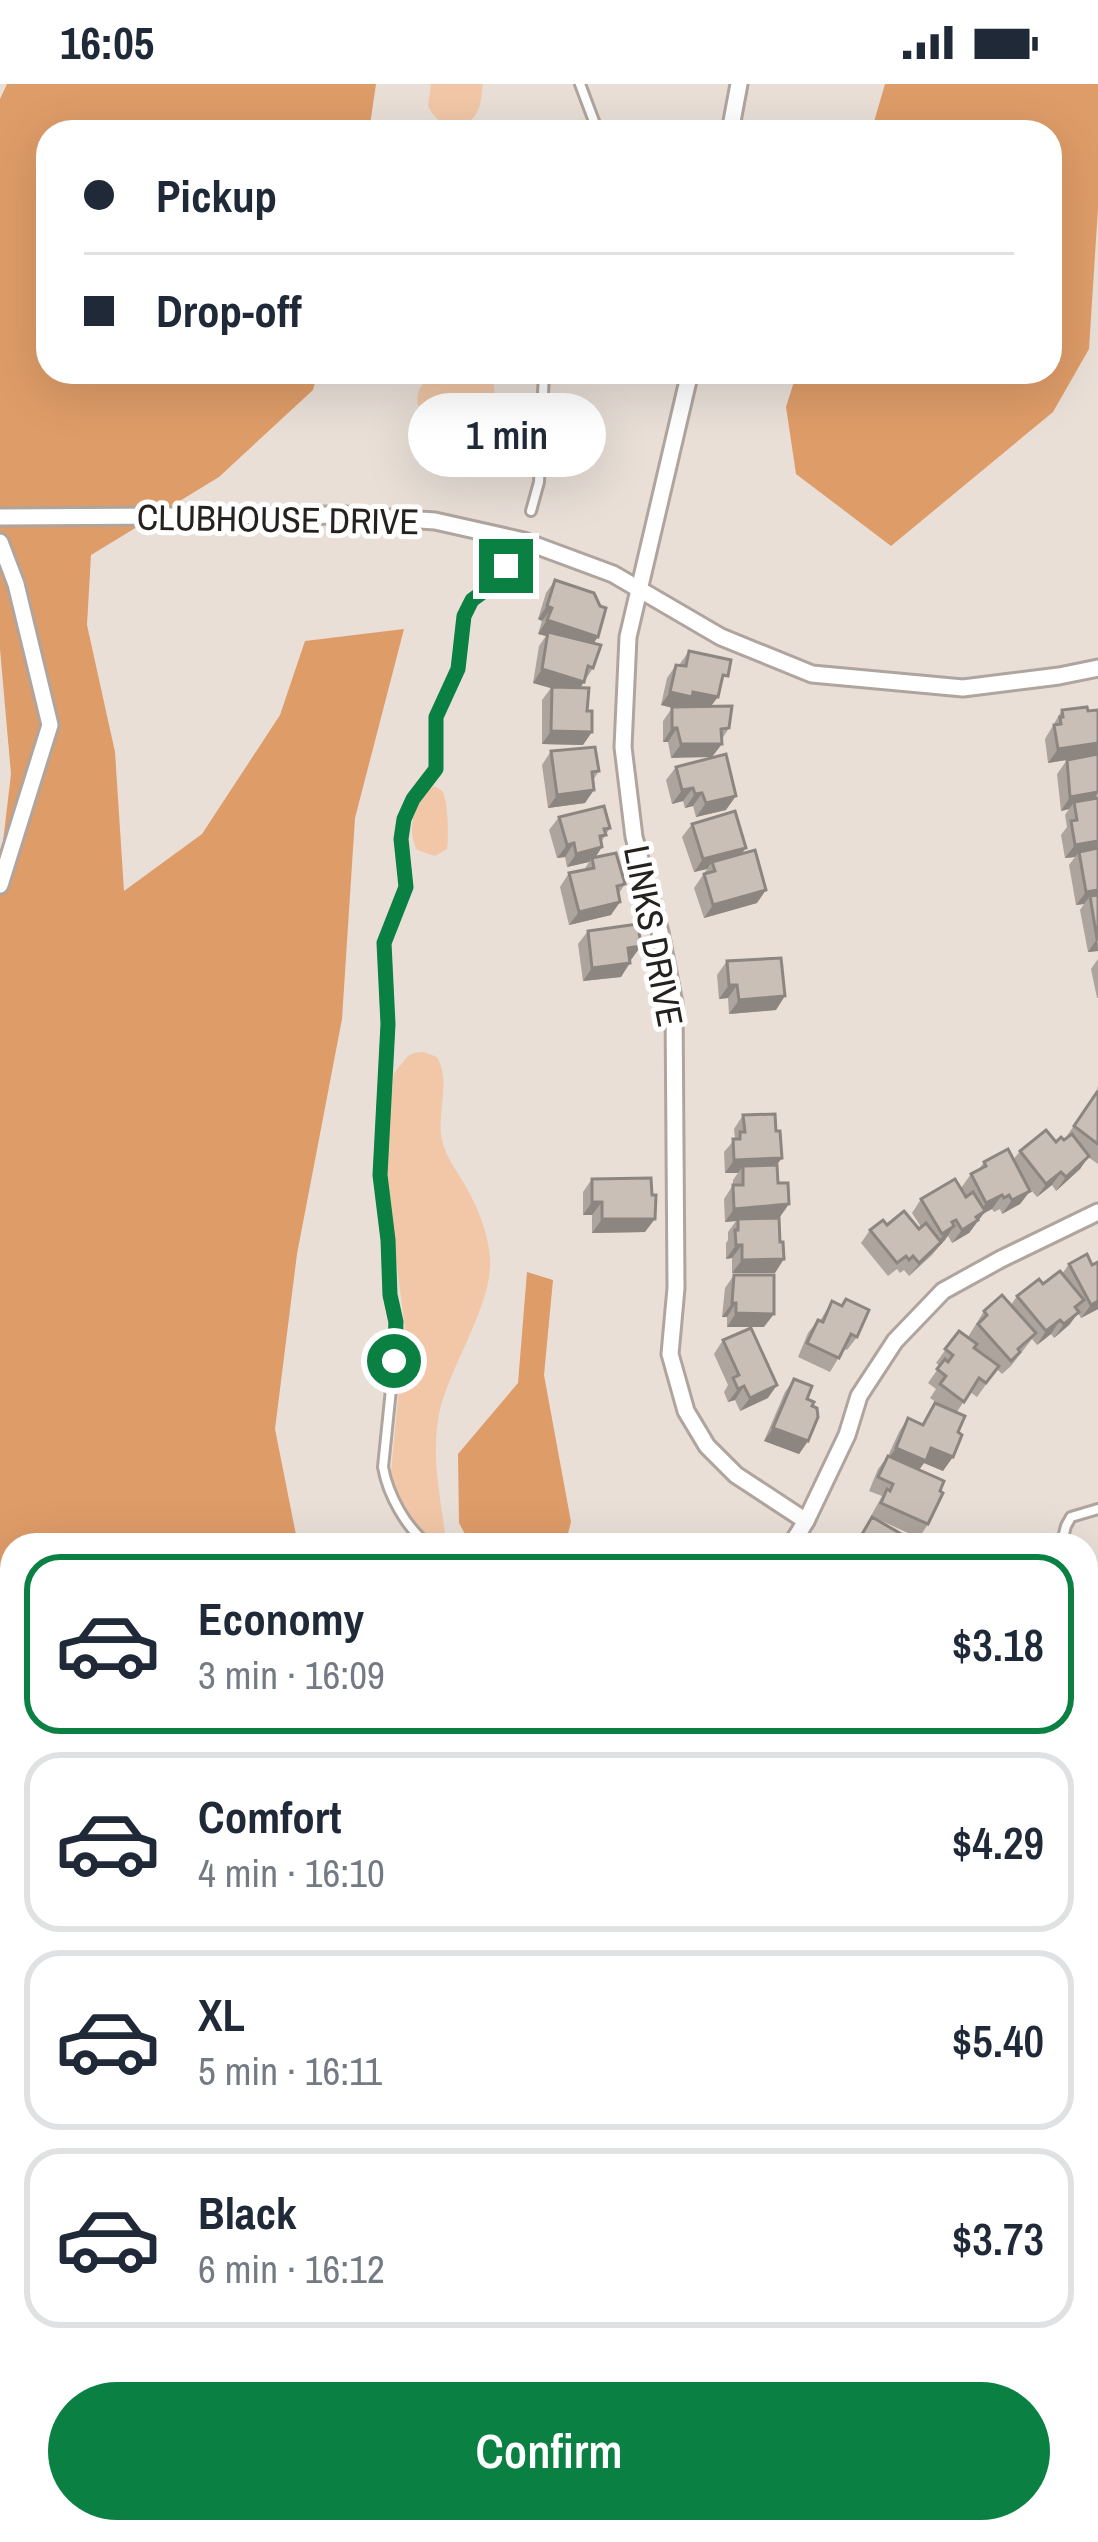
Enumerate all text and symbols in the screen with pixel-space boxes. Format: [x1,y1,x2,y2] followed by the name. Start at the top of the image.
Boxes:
[60,12,154,73] text: 16:05
[156,165,277,226] text: Pickup
[156,280,302,341] text: Drop-off
[407,392,605,476] callout: 1 min
[466,409,548,461] text: 1 min
[137,493,419,545] street label: CLUBHOUSE DRIVE
[479,539,533,593] route end
[613,841,695,1031] street label: LINKS DRIVE
[367,1334,421,1388] route start
[198,1588,364,1649] text: Economy
[54,1590,162,1698] icon: car
[952,1614,1044,1675] text: $3.18
[198,1649,385,1701] text: 3 min · 16:09
[198,1786,341,1847] text: Comfort
[54,1788,162,1896] icon: car
[952,1812,1044,1873] text: $4.29
[198,1847,385,1899] text: 4 min · 16:10
[198,1984,245,2045] text: XL
[54,1986,162,2094] icon: car
[952,2010,1044,2071] text: $5.40
[198,2045,382,2097] text: 5 min · 16:11
[198,2182,296,2243] text: Black
[54,2184,162,2292] icon: car
[952,2208,1044,2269] text: $3.73
[198,2243,385,2295] text: 6 min · 16:12
[48,2382,1050,2520] button: Confirm

